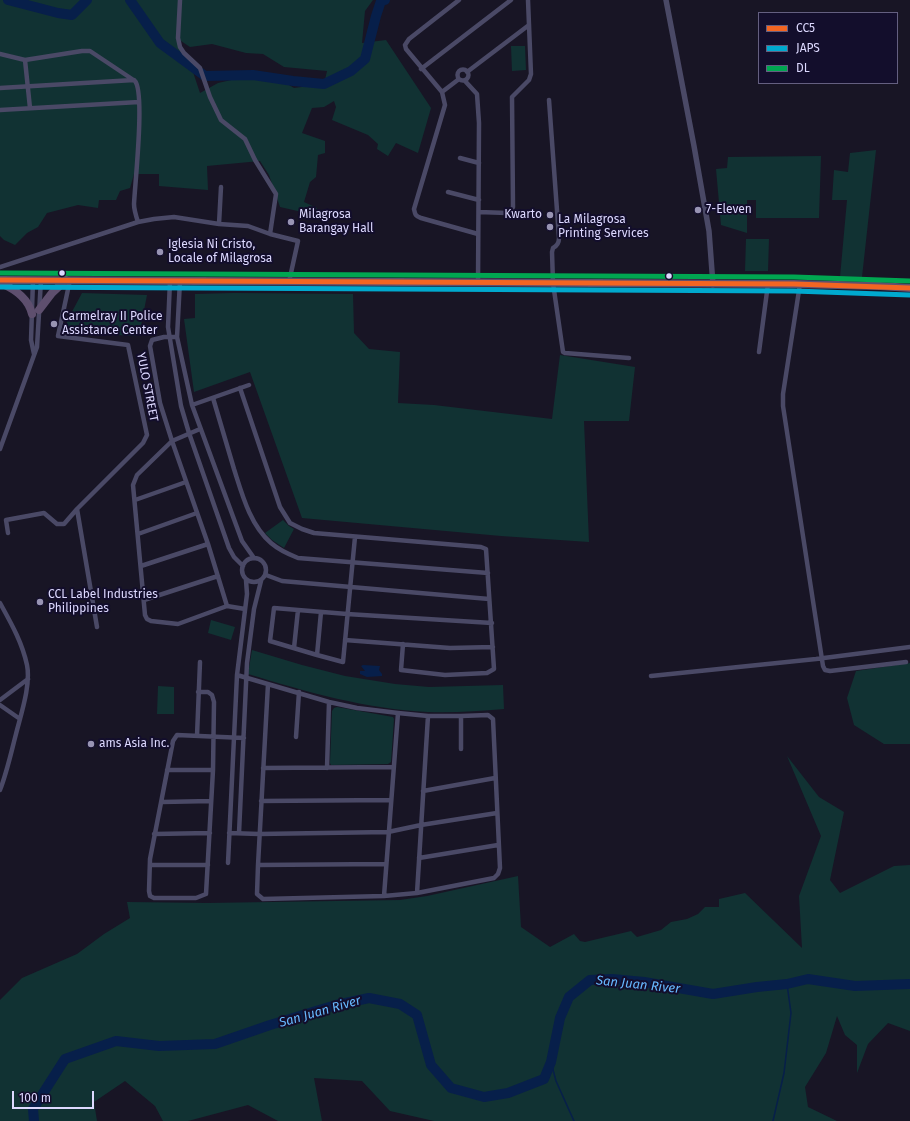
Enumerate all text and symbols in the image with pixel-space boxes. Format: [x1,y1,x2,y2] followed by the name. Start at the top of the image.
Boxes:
[758,12,898,84] legend
[796,21,815,35] text: CC5
[796,41,820,55] text: JAPS
[796,61,810,75] text: DL
[706,203,752,217] place label: 7-Eleven
[693,205,703,215] marker: 7-Eleven
[299,208,374,236] place label: Milagrosa Barangay Hall
[504,208,542,222] place label: Kwarto
[545,210,555,220] marker: Kwarto
[558,213,649,241] place label: La Milagrosa Printing Services
[286,217,296,227] marker: Milagrosa Barangay Hall
[545,222,555,232] marker: La Milagrosa Printing Services
[168,238,272,266] place label: Iglesia Ni Cristo, Locale of Milagrosa
[155,247,165,257] marker: Iglesia Ni Cristo, Locale of Milagrosa
[57,268,67,278] unlabelled marker
[664,271,674,281] unlabelled marker
[62,310,163,338] place label: Carmelray II Police Assistance Center
[49,319,59,329] marker: Carmelray II Police Assistance Center
[133,351,161,423] street label: YULO STREET
[48,588,158,616] place label: CCL Label Industries Philippines
[35,597,45,607] marker: CCL Label Industries Philippines
[99,737,169,751] place label: ams Asia Inc.
[86,739,96,749] marker: ams Asia Inc.
[595,973,681,997] water label: San Juan River
[277,993,363,1031] water label: San Juan River
[14,1083,96,1109] scale bar
[19,1091,51,1105] text: 100 m

